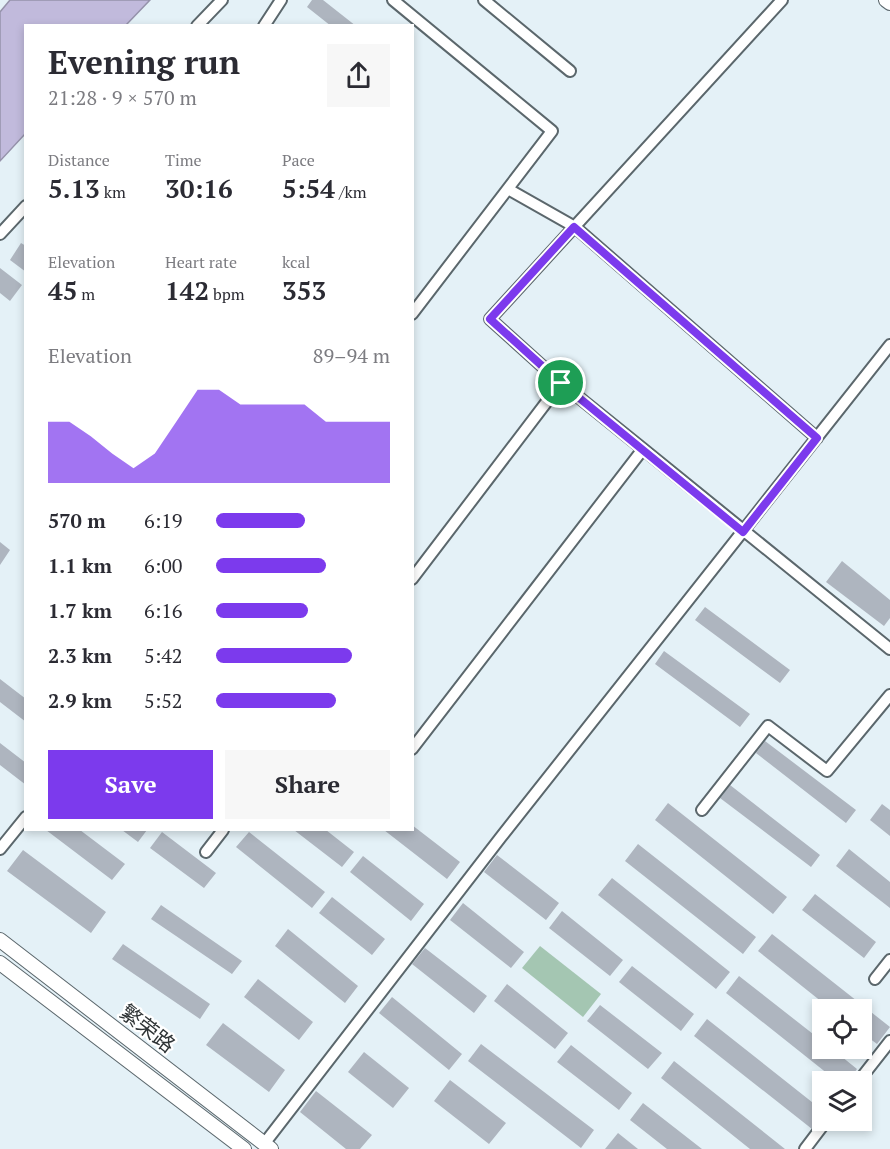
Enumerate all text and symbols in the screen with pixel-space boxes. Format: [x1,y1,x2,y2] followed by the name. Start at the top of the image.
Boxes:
[48,40,240,83] text: Evening run
[327,44,390,107] button: share
[48,84,197,111] text: 21:28 · 9 × 570 m
[48,149,110,171] text: Distance
[165,149,202,171] text: Time
[282,149,315,171] text: Pace
[48,171,100,205] text: 5.13
[165,171,233,205] text: 30:16
[282,171,335,205] text: 5:54
[100,181,126,203] text: km
[335,181,366,203] text: /km
[48,251,115,273] text: Elevation
[165,251,237,273] text: Heart rate
[282,251,310,273] text: kcal
[48,273,77,307] text: 45
[165,273,209,307] text: 142
[282,273,326,307] text: 353
[77,283,95,305] text: m
[209,283,245,305] text: bpm
[48,342,132,369] text: Elevation
[313,342,390,369] text: 89–94 m
[535,357,586,408] pin
[544,366,577,399] icon: arrive
[48,507,106,534] text: 570 m
[144,507,183,534] text: 6:19
[48,552,112,579] text: 1.1 km
[144,552,183,579] text: 6:00
[48,597,112,624] text: 1.7 km
[144,597,183,624] text: 6:16
[48,642,112,669] text: 2.3 km
[144,642,183,669] text: 5:42
[48,687,112,714] text: 2.9 km
[144,687,183,714] text: 5:52
[48,750,213,819] button: Save
[225,750,390,819] button: Share
[115,998,181,1058] street label: 繁荣路
[812,999,872,1131] map controls
[812,999,872,1059] button: locate
[812,1071,872,1131] button: layers

